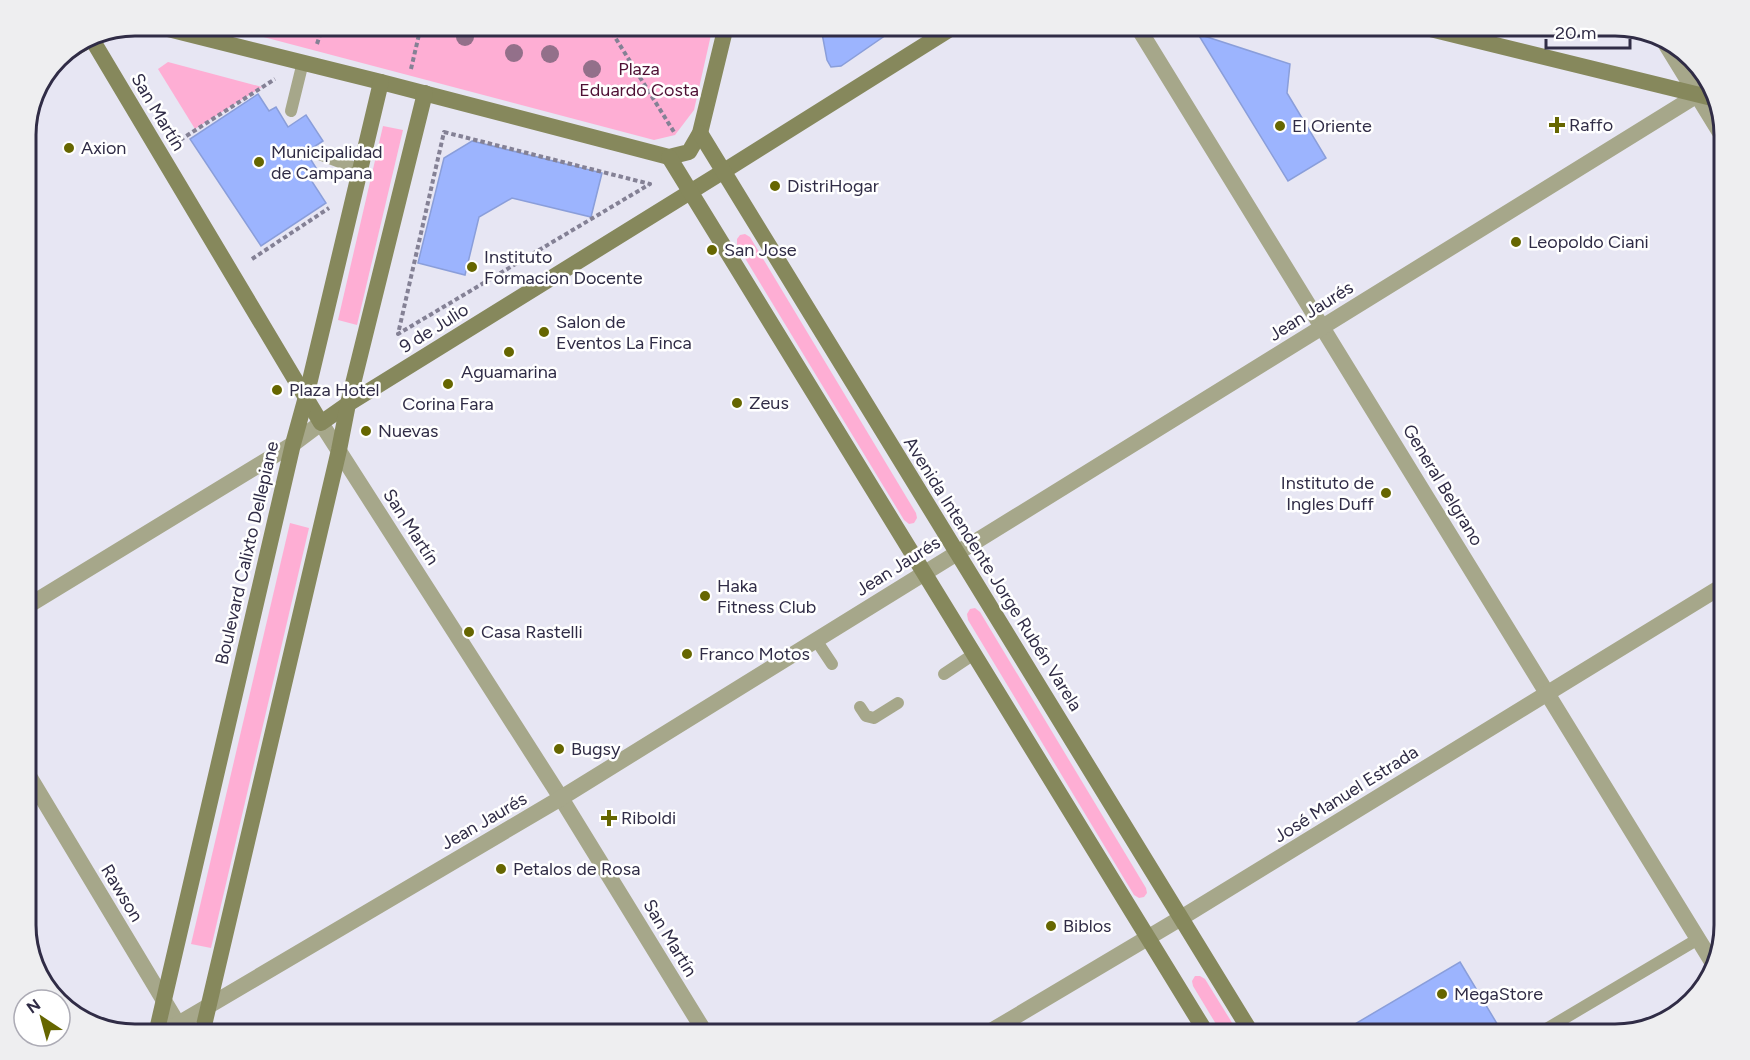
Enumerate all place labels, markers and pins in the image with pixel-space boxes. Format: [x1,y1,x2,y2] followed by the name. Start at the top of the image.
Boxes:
[1569,114,1613,136] place label: Raffo
[1292,115,1372,137] place label: El Oriente
[1550,118,1564,132] marker: Raffo
[1273,119,1287,133] marker: El Oriente
[81,137,126,159] place label: Axion
[62,141,76,155] marker: Axion
[271,141,383,184] place label: Municipalidad de Campana
[252,155,266,169] marker: Municipalidad de Campana
[787,175,879,197] place label: DistriHogar
[768,179,782,193] marker: DistriHogar
[1528,231,1649,253] place label: Leopoldo Ciani
[1509,235,1523,249] marker: Leopoldo Ciani
[724,239,797,261] place label: San Jose
[705,243,719,257] marker: San Jose
[484,246,643,289] place label: Instituto Formacion Docente
[465,260,479,274] marker: Instituto Formacion Docente
[556,311,692,354] place label: Salon de Eventos La Finca
[537,325,551,339] marker: Salon de Eventos La Finca
[502,345,516,359] marker: Aguamarina
[461,361,557,383] place label: Aguamarina
[441,377,455,391] marker: Corina Fara
[289,379,380,401] place label: Plaza Hotel
[270,383,284,397] marker: Plaza Hotel
[749,392,789,414] place label: Zeus
[402,393,494,415] place label: Corina Fara
[730,396,744,410] marker: Zeus
[378,420,438,442] place label: Nuevas
[359,424,373,438] marker: Nuevas
[1281,472,1374,515] place label: Instituto de Ingles Duff
[1379,486,1393,500] marker: Instituto de Ingles Duff
[717,575,816,618] place label: Haka Fitness Club
[698,589,712,603] marker: Haka Fitness Club
[481,621,583,643] place label: Casa Rastelli
[462,625,476,639] marker: Casa Rastelli
[699,643,810,665] place label: Franco Motos
[680,647,694,661] marker: Franco Motos
[571,738,621,760] place label: Bugsy
[552,742,566,756] marker: Bugsy
[621,807,676,829] place label: Riboldi
[602,811,616,825] marker: Riboldi
[513,858,640,880] place label: Petalos de Rosa
[494,862,508,876] marker: Petalos de Rosa
[1063,915,1112,937] place label: Biblos
[1044,919,1058,933] marker: Biblos
[1454,983,1543,1005] place label: MegaStore
[1435,987,1449,1001] marker: MegaStore

